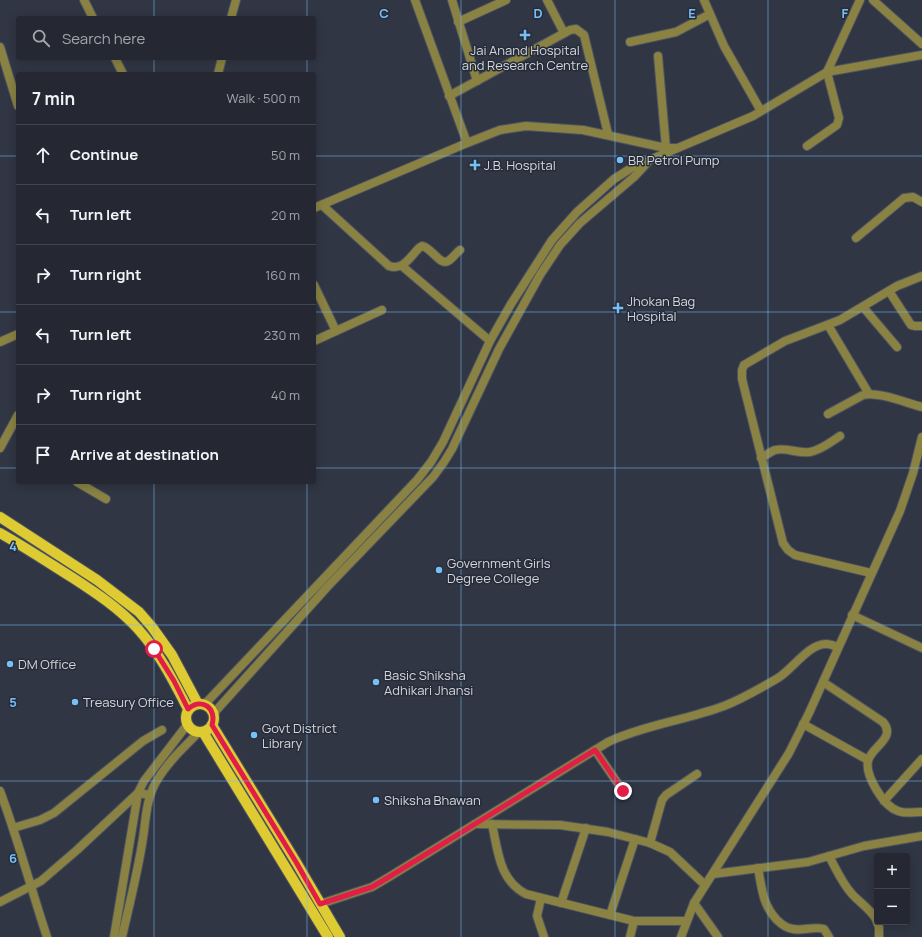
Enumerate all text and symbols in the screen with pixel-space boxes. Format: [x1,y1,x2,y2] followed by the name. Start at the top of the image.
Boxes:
[379,4,389,22] text: C
[533,4,543,22] text: D
[688,4,696,22] text: E
[842,4,849,22] text: F
[16,16,316,60] search box
[30,27,52,49] icon: search
[62,28,145,49] text: Search here
[519,29,531,41] marker: Jai Anand Hospital and Research Centre
[462,41,589,74] place label: Jai Anand Hospital and Research Centre
[32,87,75,110] text: 7 min
[227,89,300,107] text: Walk · 500 m
[32,144,54,166] icon: ahead
[70,144,138,165] text: Continue
[271,146,300,164] text: 50 m
[628,151,720,169] place label: BR Petrol Pump
[615,155,625,165] marker: BR Petrol Pump
[484,156,556,174] place label: J.B. Hospital
[469,159,481,171] marker: J.B. Hospital
[32,204,54,226] icon: left
[70,204,132,225] text: Turn left
[271,206,300,224] text: 20 m
[32,264,54,286] icon: right
[70,264,141,285] text: Turn right
[265,266,300,284] text: 160 m
[627,292,695,325] place label: Jhokan Bag Hospital
[612,302,624,314] marker: Jhokan Bag Hospital
[32,324,54,346] icon: left
[70,324,132,345] text: Turn left
[264,326,300,344] text: 230 m
[32,384,54,406] icon: right
[70,384,141,405] text: Turn right
[271,386,300,404] text: 40 m
[32,444,54,466] icon: arrive
[70,444,219,465] text: Arrive at destination
[9,537,17,555] text: 4
[447,554,551,587] place label: Government Girls Degree College
[434,565,444,575] marker: Government Girls Degree College
[145,640,163,658] route start
[18,655,77,673] place label: DM Office
[5,659,15,669] marker: DM Office
[384,666,473,699] place label: Basic Shiksha Adhikari Jhansi
[371,677,381,687] marker: Basic Shiksha Adhikari Jhansi
[9,693,17,711] text: 5
[83,693,174,711] place label: Treasury Office
[70,697,80,707] marker: Treasury Office
[262,719,337,752] place label: Govt District Library
[249,730,259,740] marker: Govt District Library
[614,782,632,800] route end
[384,791,481,809] place label: Shiksha Bhawan
[371,795,381,805] marker: Shiksha Bhawan
[9,849,17,867] text: 6
[874,853,910,925] map controls
[874,853,910,889] button: +
[874,889,910,925] button: −

